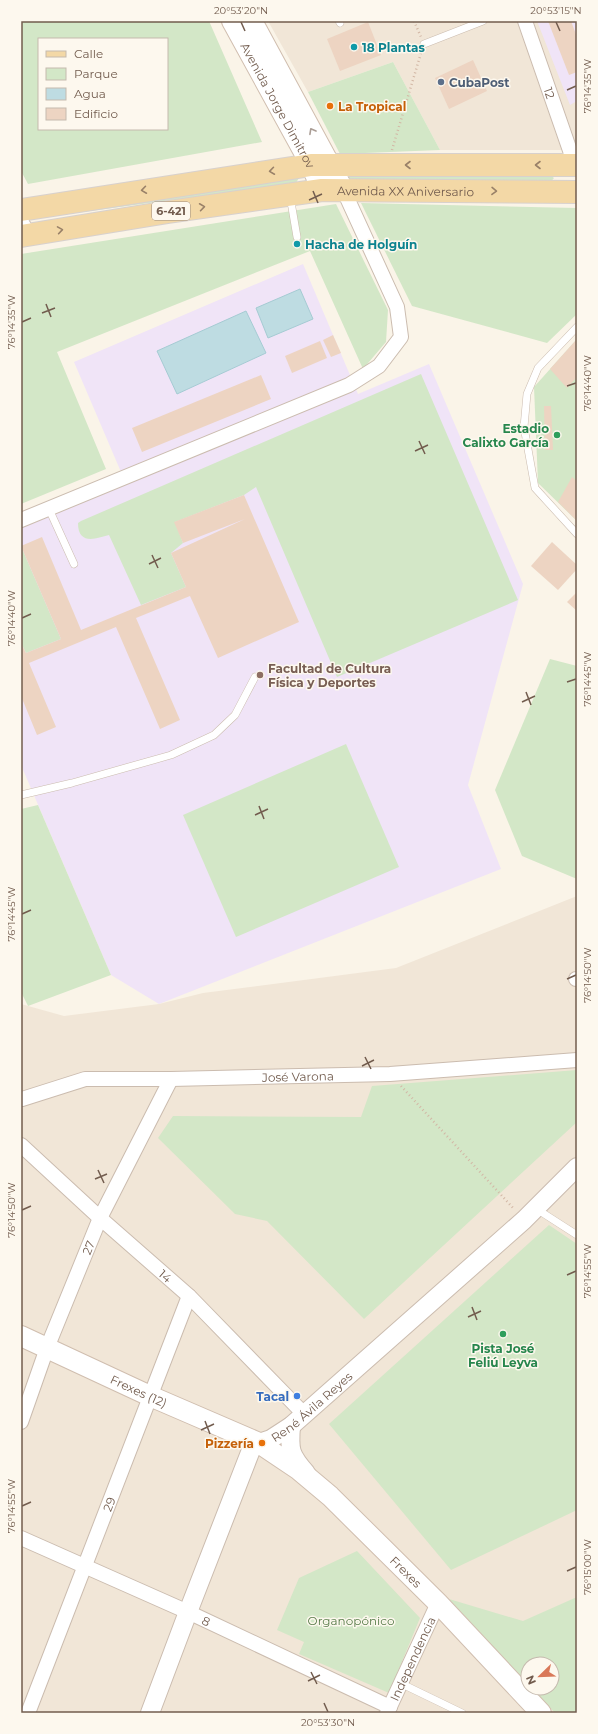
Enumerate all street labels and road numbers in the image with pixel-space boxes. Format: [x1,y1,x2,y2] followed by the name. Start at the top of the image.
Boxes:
[238,40,319,171] street label: Avenida Jorge Dimitrov
[541,85,559,101] street label: 12
[337,183,474,199] street label: Avenida XX Aniversario
[152,202,190,220] road number: 6-421
[261,1068,334,1084] street label: José Varona
[78,1238,98,1257] street label: 27
[156,1266,175,1285] street label: 14
[268,1368,355,1445] street label: René Ávila Reyes
[108,1371,170,1410] street label: Frexes (12)
[99,1495,118,1513] street label: 29
[387,1553,425,1591] street label: Frexes
[200,1612,213,1629] street label: 8
[386,1614,438,1703] street label: Independencia

